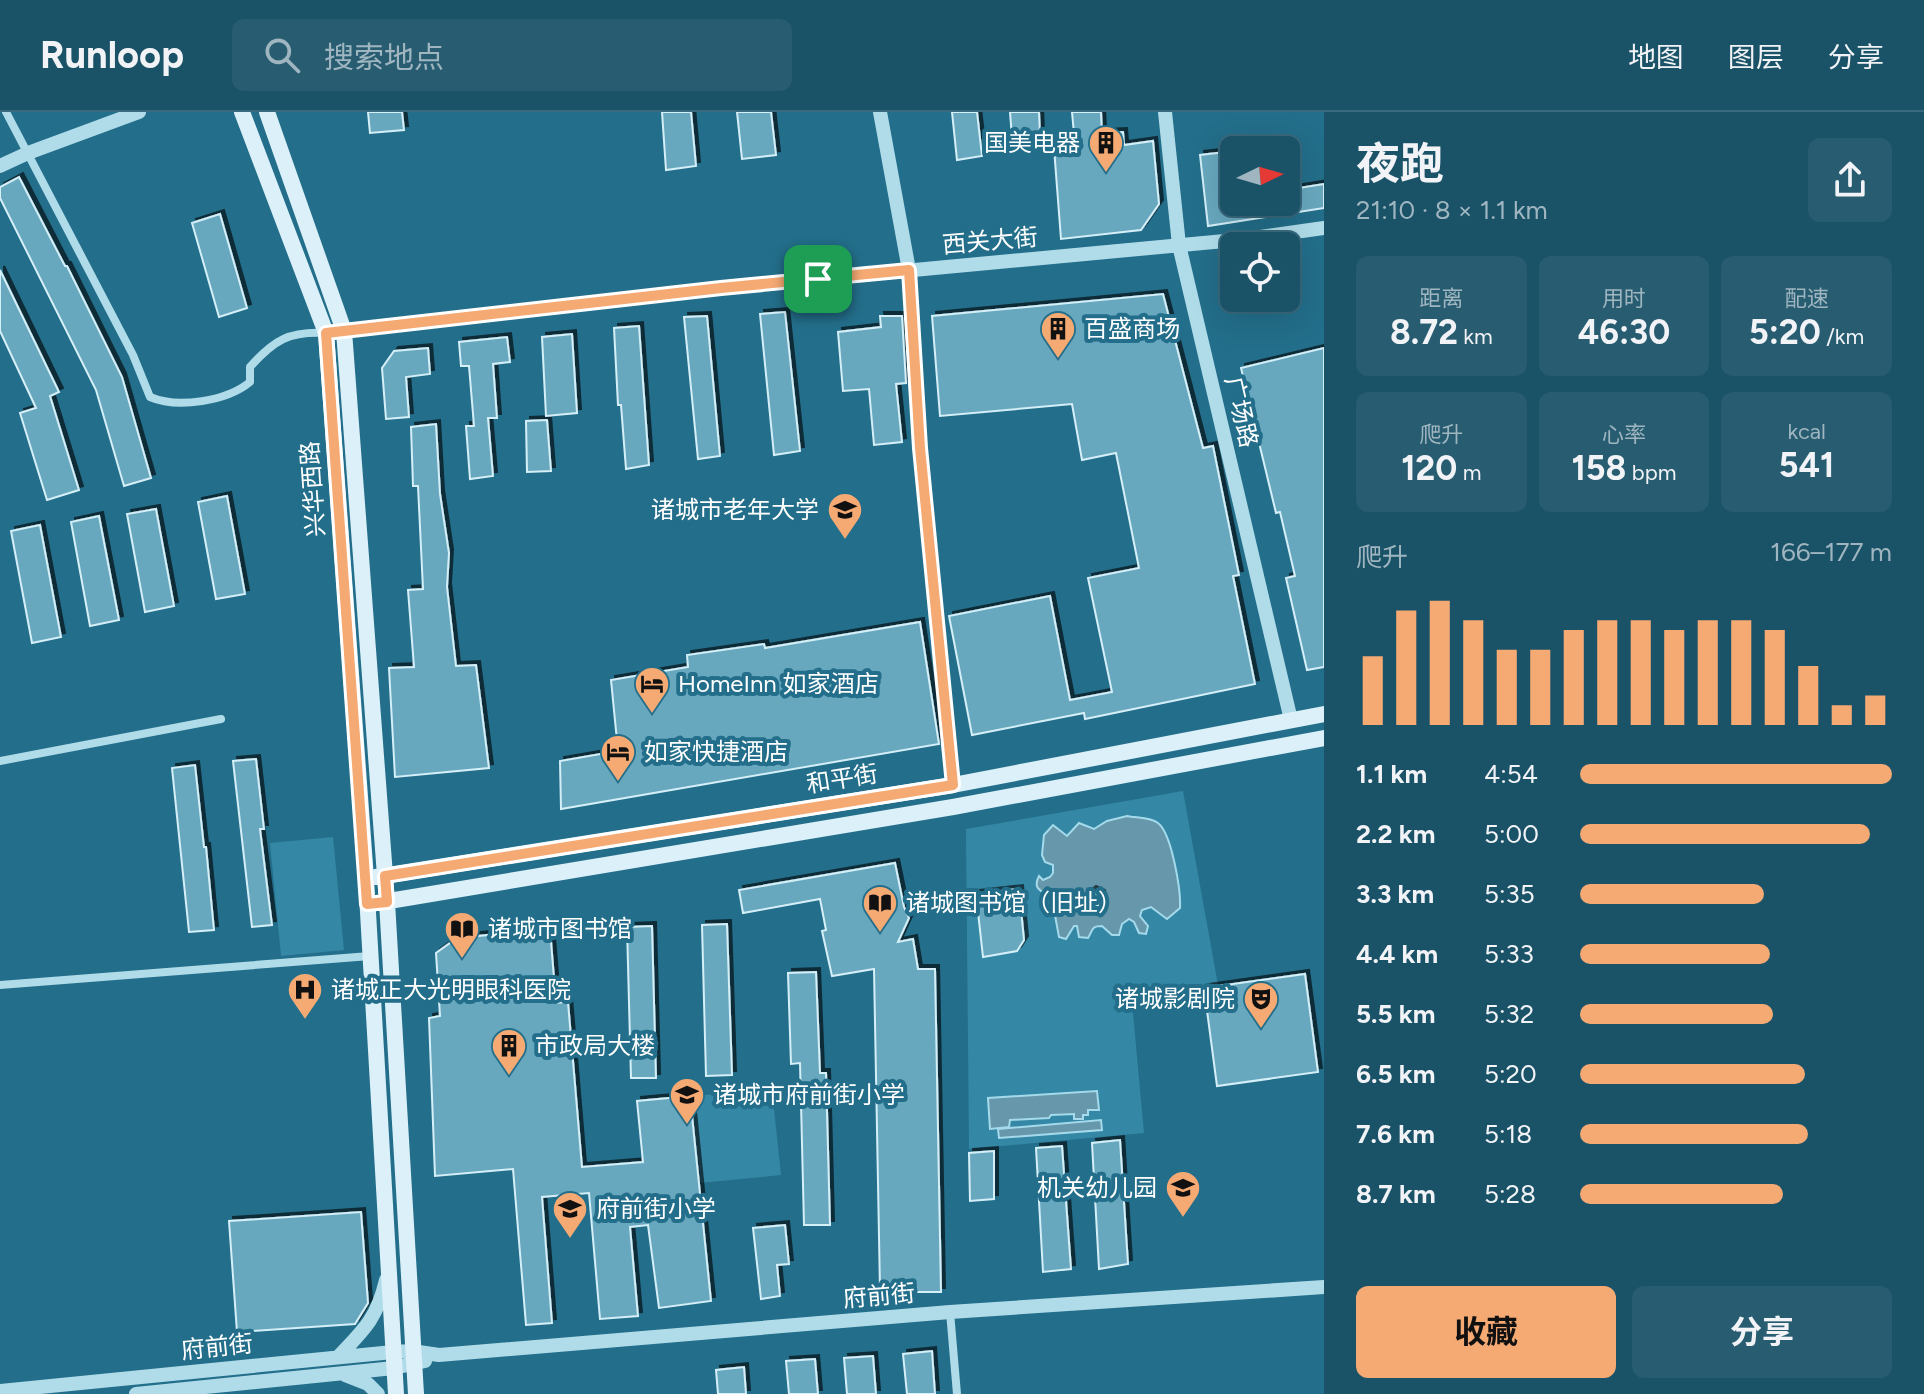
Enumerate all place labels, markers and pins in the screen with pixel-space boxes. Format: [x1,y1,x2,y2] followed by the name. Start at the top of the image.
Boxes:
[1087,124,1125,174] building icon: 国美电器
[984,128,1080,157] place label: 国美电器
[784,245,852,313] pin
[1039,310,1077,360] building icon: 百盛商场
[1084,314,1180,343] place label: 百盛商场
[826,491,864,541] school or university icon: 诸城市老年大学
[651,495,819,524] place label: 诸城市老年大学
[633,665,671,715] hotel icon: HomeInn 如家酒店
[678,669,879,698] place label: HomeInn 如家酒店
[599,733,637,783] hotel icon: 如家快捷酒店
[644,737,788,766] place label: 如家快捷酒店
[861,884,899,934] library icon: 诸城图书馆（旧址）
[906,888,1122,917] place label: 诸城图书馆（旧址）
[443,910,481,960] library icon: 诸城市图书馆
[488,914,632,943] place label: 诸城市图书馆
[286,971,324,1021] hospital icon: 诸城正大光明眼科医院
[331,975,571,1004] place label: 诸城正大光明眼科医院
[1242,980,1280,1030] theatre icon: 诸城影剧院
[1115,984,1235,1013] place label: 诸城影剧院
[490,1027,528,1077] building icon: 市政局大楼
[535,1031,655,1060] place label: 市政局大楼
[668,1076,706,1126] school or university icon: 诸城市府前街小学
[713,1080,905,1109] place label: 诸城市府前街小学
[1164,1169,1202,1219] school or university icon: 机关幼儿园
[1037,1173,1157,1202] place label: 机关幼儿园
[551,1190,589,1240] school or university icon: 府前街小学
[596,1194,716,1223] place label: 府前街小学

